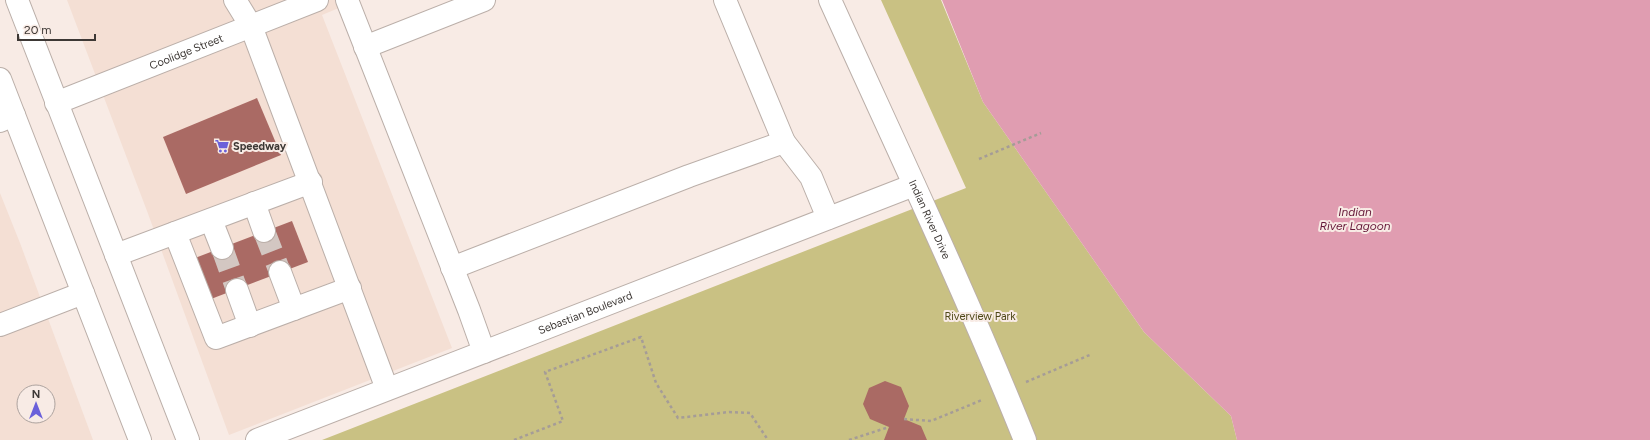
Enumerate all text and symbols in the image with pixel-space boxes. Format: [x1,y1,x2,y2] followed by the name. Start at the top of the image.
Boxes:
[18,16,95,42] scale bar
[24,23,52,37] text: 20 m
[147,31,225,72] street label: Coolidge Street
[214,138,230,154] supermarket icon: Speedway
[233,140,287,153] place label: Speedway
[906,178,953,261] street label: Indian River Drive
[1320,205,1391,233] water label: Indian River Lagoon
[536,288,634,337] street label: Sebastian Boulevard
[944,310,1016,323] park label: Riverview Park
[16,384,56,424] north arrow
[32,388,40,401] text: N

